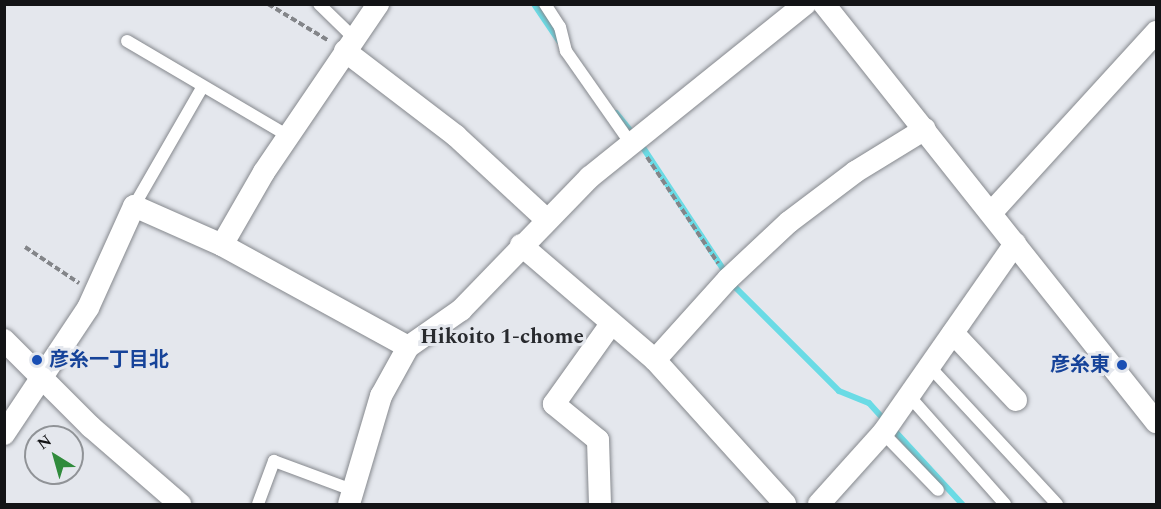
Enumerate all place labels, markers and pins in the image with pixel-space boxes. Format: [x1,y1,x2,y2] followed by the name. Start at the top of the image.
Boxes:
[49,348,169,372] place label: 彦糸一丁目北
[30,353,44,367] marker: 彦糸一丁目北
[1050,353,1110,377] place label: 彦糸東
[1115,358,1129,372] marker: 彦糸東

